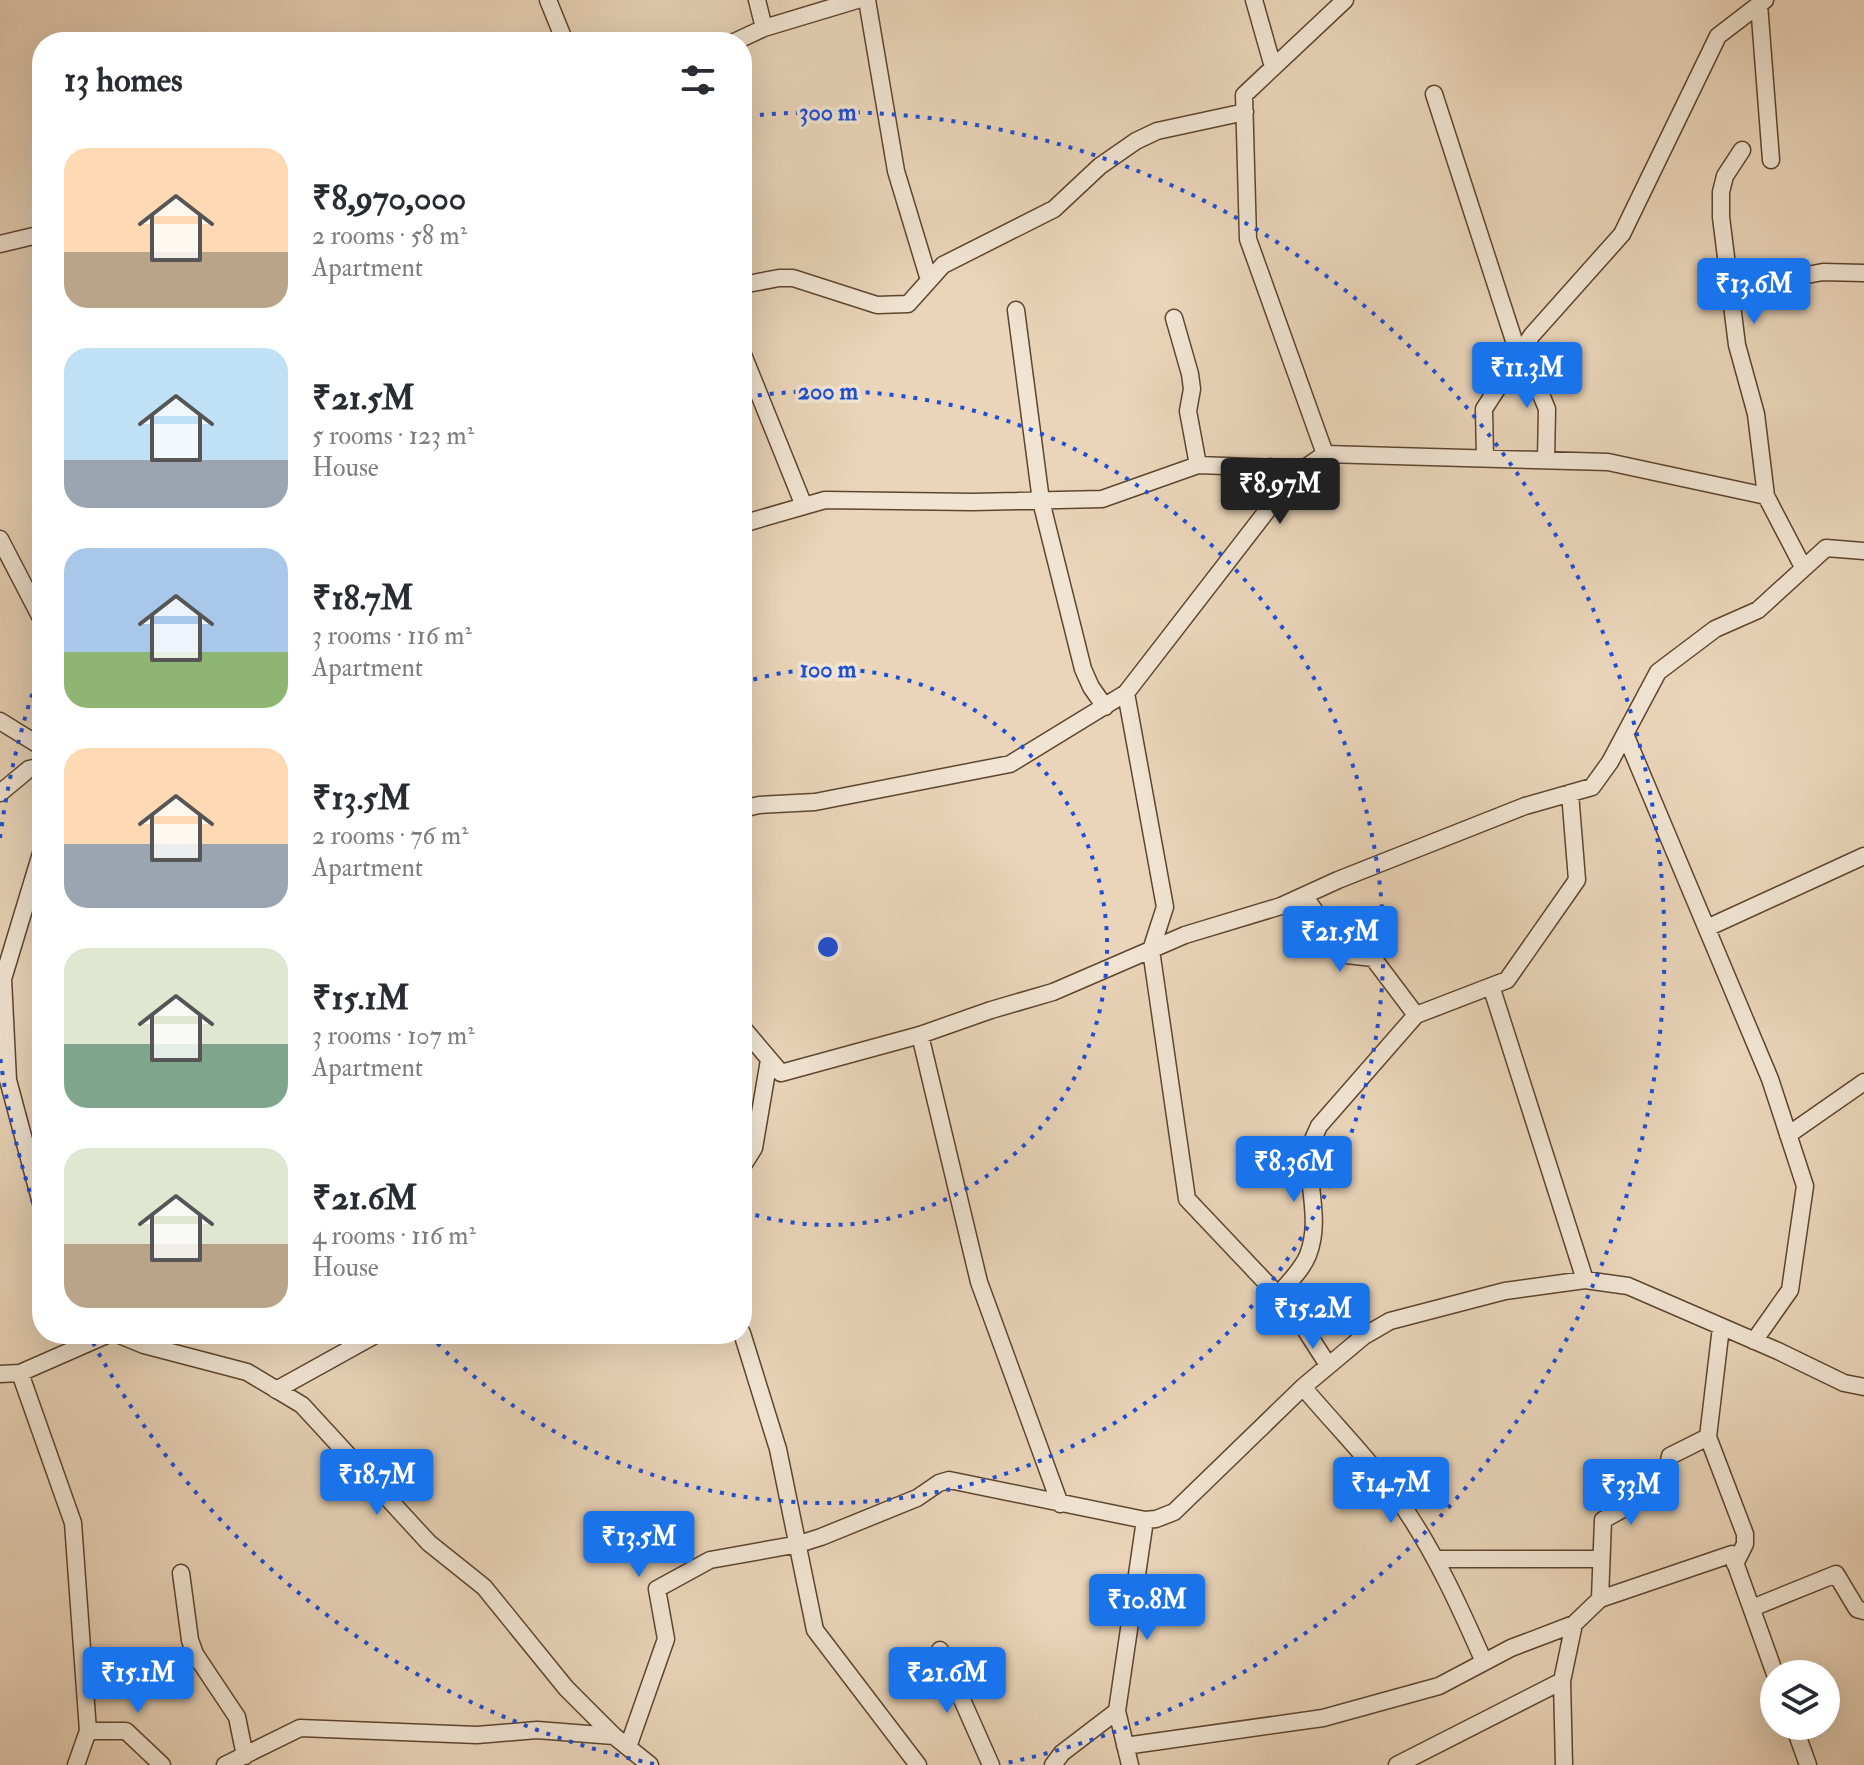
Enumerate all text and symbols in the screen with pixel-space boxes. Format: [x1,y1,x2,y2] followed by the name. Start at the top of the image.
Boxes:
[676,58,720,102] icon: filters
[64,59,183,102] text: 13 homes
[799,97,857,128] text: 300 m
[312,177,466,220] text: ₹8,970,000
[128,180,224,276] icon: home
[312,220,467,252] text: 2 rooms · 58 m²
[312,252,423,284] text: Apartment
[1689,258,1819,326] pin: ₹13.6M
[1715,268,1793,300] text: ₹13.6M
[1462,342,1592,410] pin: ₹11.3M
[1490,352,1564,384] text: ₹11.3M
[798,376,859,407] text: 200 m
[312,377,415,420] text: ₹21.5M
[128,380,224,476] icon: home
[312,420,474,452] text: 5 rooms · 123 m²
[312,452,379,484] text: House
[1215,458,1345,526] pin: ₹8.97M
[1239,468,1321,500] text: ₹8.97M
[312,577,413,620] text: ₹18.7M
[128,580,224,676] icon: home
[312,620,472,652] text: 3 rooms · 116 m²
[312,652,423,684] text: Apartment
[800,654,857,685] text: 100 m
[312,777,411,820] text: ₹13.5M
[128,780,224,876] icon: home
[312,820,468,852] text: 2 rooms · 76 m²
[312,852,423,884] text: Apartment
[1275,906,1405,974] pin: ₹21.5M
[1301,916,1379,948] text: ₹21.5M
[814,933,842,961] centre of rings
[312,977,409,1020] text: ₹15.1M
[128,980,224,1076] icon: home
[312,1020,475,1052] text: 3 rooms · 107 m²
[312,1052,423,1084] text: Apartment
[1229,1136,1359,1204] pin: ₹8.36M
[1254,1146,1334,1178] text: ₹8.36M
[312,1177,417,1220] text: ₹21.6M
[128,1180,224,1276] icon: home
[312,1220,476,1252] text: 4 rooms · 116 m²
[312,1252,379,1284] text: House
[1248,1283,1378,1351] pin: ₹15.2M
[1274,1293,1352,1325] text: ₹15.2M
[312,1449,442,1517] pin: ₹18.7M
[1326,1457,1456,1525] pin: ₹14.7M
[338,1459,416,1491] text: ₹18.7M
[1584,1459,1678,1527] pin: ₹33M
[1351,1467,1431,1499] text: ₹14.7M
[1601,1469,1661,1501] text: ₹33M
[574,1511,704,1579] pin: ₹13.5M
[601,1521,677,1553] text: ₹13.5M
[1082,1574,1212,1642] pin: ₹10.8M
[1107,1584,1187,1616] text: ₹10.8M
[73,1647,203,1715] pin: ₹15.1M
[882,1647,1012,1715] pin: ₹21.6M
[101,1657,175,1689] text: ₹15.1M
[907,1657,987,1689] text: ₹21.6M
[1760,1660,1840,1740] map controls
[1760,1660,1840,1740] button: layers

